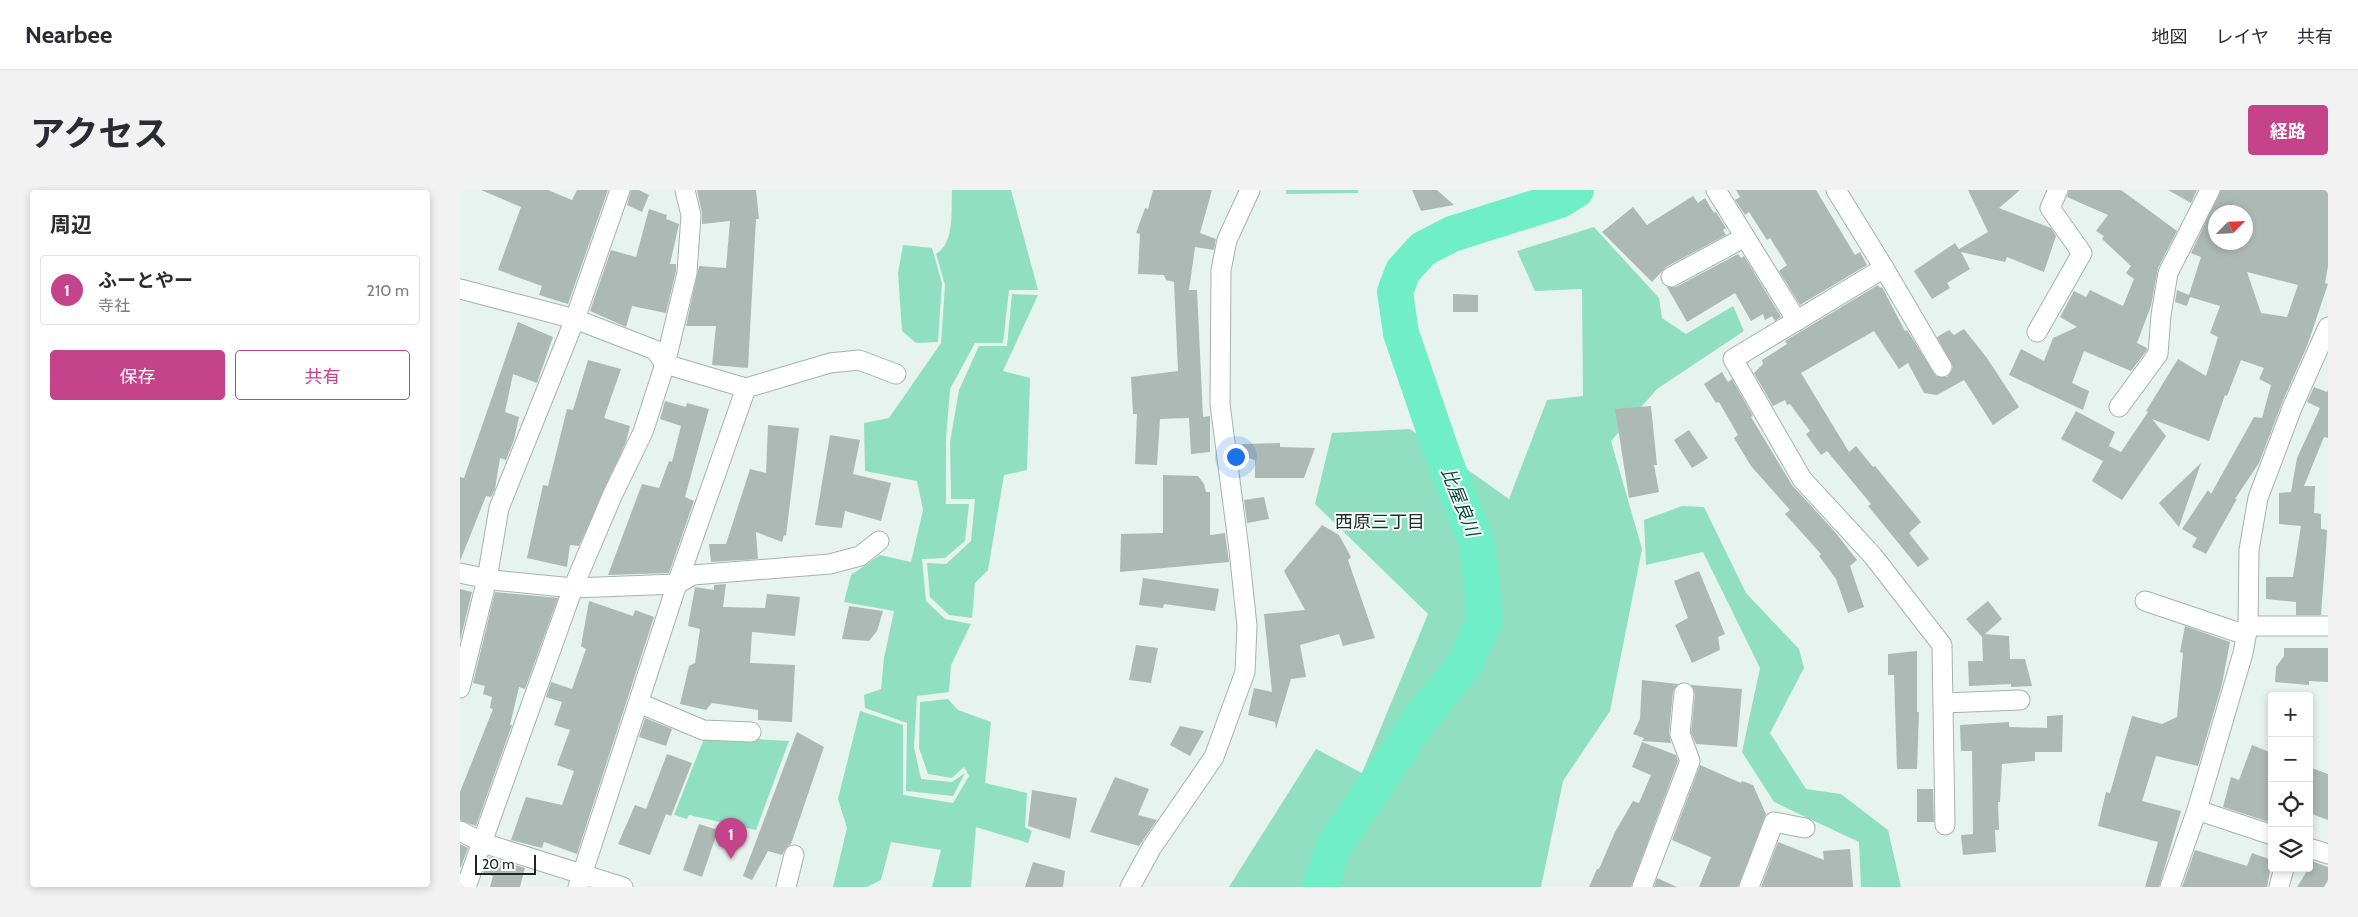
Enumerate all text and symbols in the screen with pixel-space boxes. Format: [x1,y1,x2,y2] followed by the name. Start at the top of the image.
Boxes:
[25,20,112,49] text: Nearbee
[2152,26,2188,48] text: 地図
[2216,26,2269,48] text: レイヤ
[2297,26,2333,48] text: 共有
[2248,105,2328,155] button: 経路
[30,112,168,155] text: アクセス
[2208,205,2253,250] north arrow
[50,212,92,237] text: 周辺
[98,269,193,292] text: ふーとやー
[64,281,70,300] text: 1
[367,281,409,300] text: 210 m
[98,296,130,315] text: 寺社
[50,350,225,400] button: 保存
[235,350,410,400] button: 共有
[1223,444,1249,470] your location
[1436,465,1484,541] water label: 比屋良川
[1335,511,1425,533] district label: 西原三丁目
[2268,692,2313,872] map controls
[2268,692,2313,737] button: +
[2268,737,2313,782] button: −
[2268,782,2313,827] button: locate
[715,818,747,859] pin: 1
[2268,827,2313,872] button: layers
[475,852,536,875] scale bar
[482,855,515,873] text: 20 m

